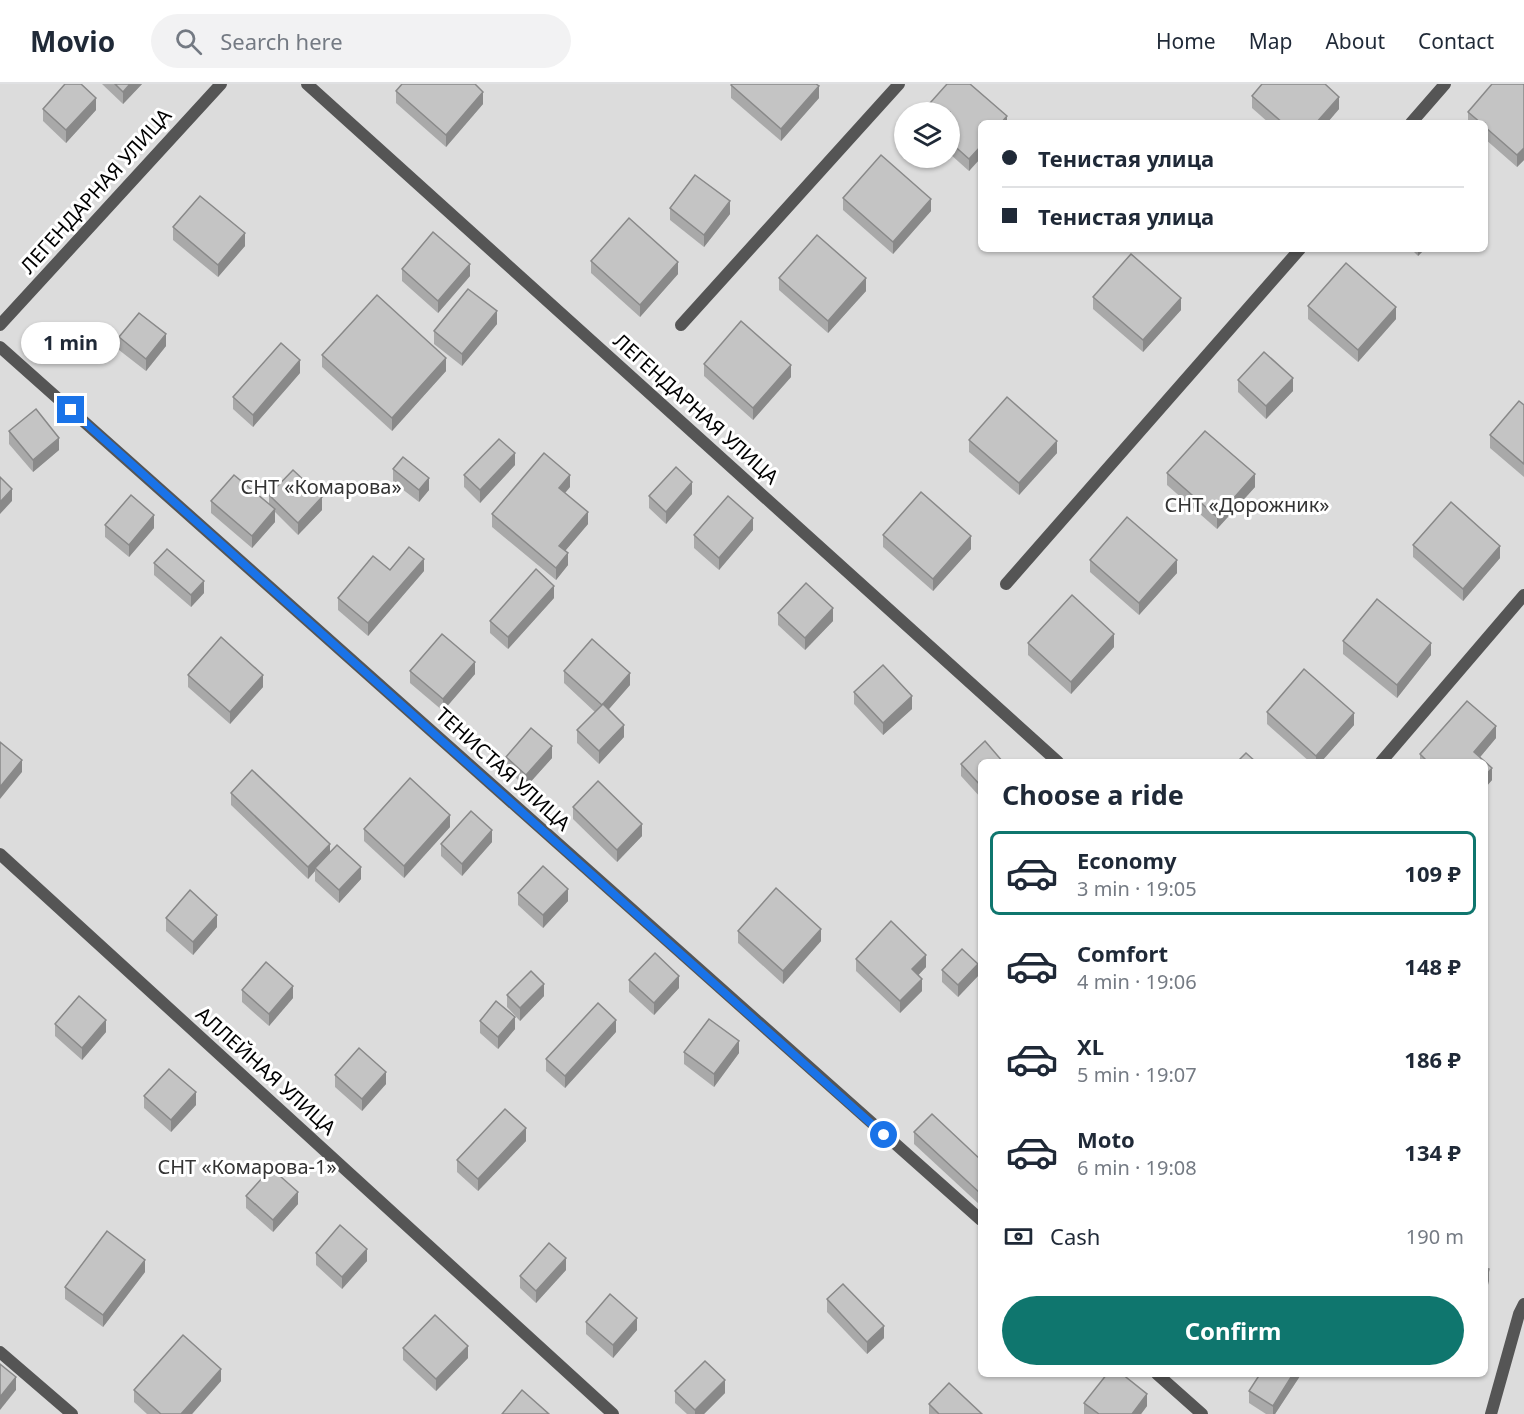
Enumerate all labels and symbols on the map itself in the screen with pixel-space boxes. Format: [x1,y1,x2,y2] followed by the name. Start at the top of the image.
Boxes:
[14,102,177,279] street label: ЛЕГЕНДАРНАЯ УЛИЦА
[22,323,121,365] callout: 1 min
[608,327,785,490] street label: ЛЕГЕНДАРНАЯ УЛИЦА
[57,396,84,423] route end
[240,473,402,500] park label: СНТ «Комарова»
[1165,491,1329,518] park label: СНТ «Дорожник»
[430,701,577,837] street label: ТЕНИСТАЯ УЛИЦА
[191,1000,342,1141] street label: АЛЛЕЙНАЯ УЛИЦА
[870,1121,897,1148] route start
[157,1153,337,1180] park label: СНТ «Комарова-1»

